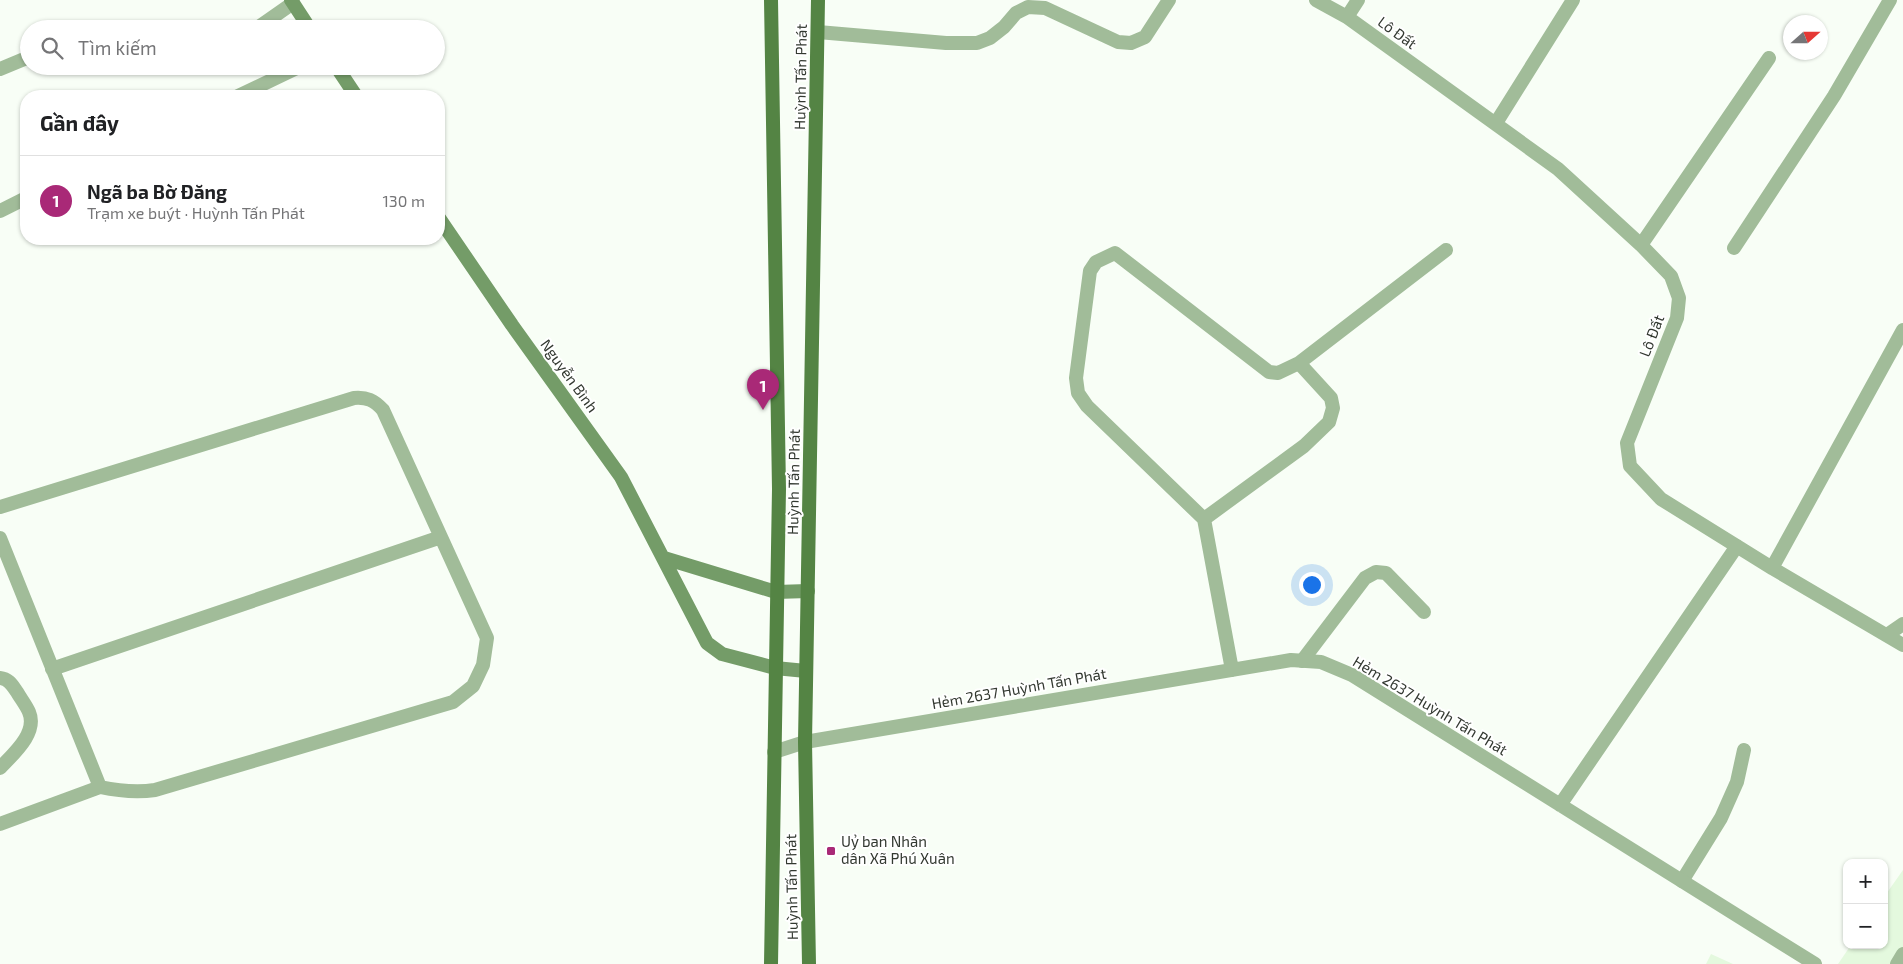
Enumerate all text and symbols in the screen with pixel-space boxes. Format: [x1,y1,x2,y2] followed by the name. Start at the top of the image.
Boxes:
[1375,12,1421,52] street label: Lô Đất
[1783,15,1828,60] north arrow
[20,20,445,75] search box
[790,24,810,130] street label: Huỳnh Tấn Phát
[38,34,66,62] icon: search
[78,36,157,59] text: Tìm kiếm
[40,110,119,135] text: Gần đây
[87,180,227,203] text: Ngã ba Bờ Đăng
[53,191,59,210] text: 1
[383,191,425,210] text: 130 m
[87,203,305,222] text: Trạm xe buýt · Huỳnh Tấn Phát
[1635,312,1667,359] street label: Lô Đất
[537,335,602,415] street label: Nguyễn Bình
[747,369,779,410] pin: 1
[783,429,803,535] street label: Huỳnh Tấn Phát
[1299,572,1325,598] your location
[1350,652,1511,759] street label: Hẻm 2637 Huỳnh Tấn Phát
[930,664,1108,712] street label: Hẻm 2637 Huỳnh Tấn Phát
[841,832,955,867] place label: Uỷ ban Nhân dân Xã Phú Xuân
[781,834,801,940] street label: Huỳnh Tấn Phát
[825,845,837,857] marker: Uỷ ban Nhân dân Xã Phú Xuân
[1843,859,1888,949] map controls
[1843,859,1888,904] button: +
[1843,904,1888,949] button: −

